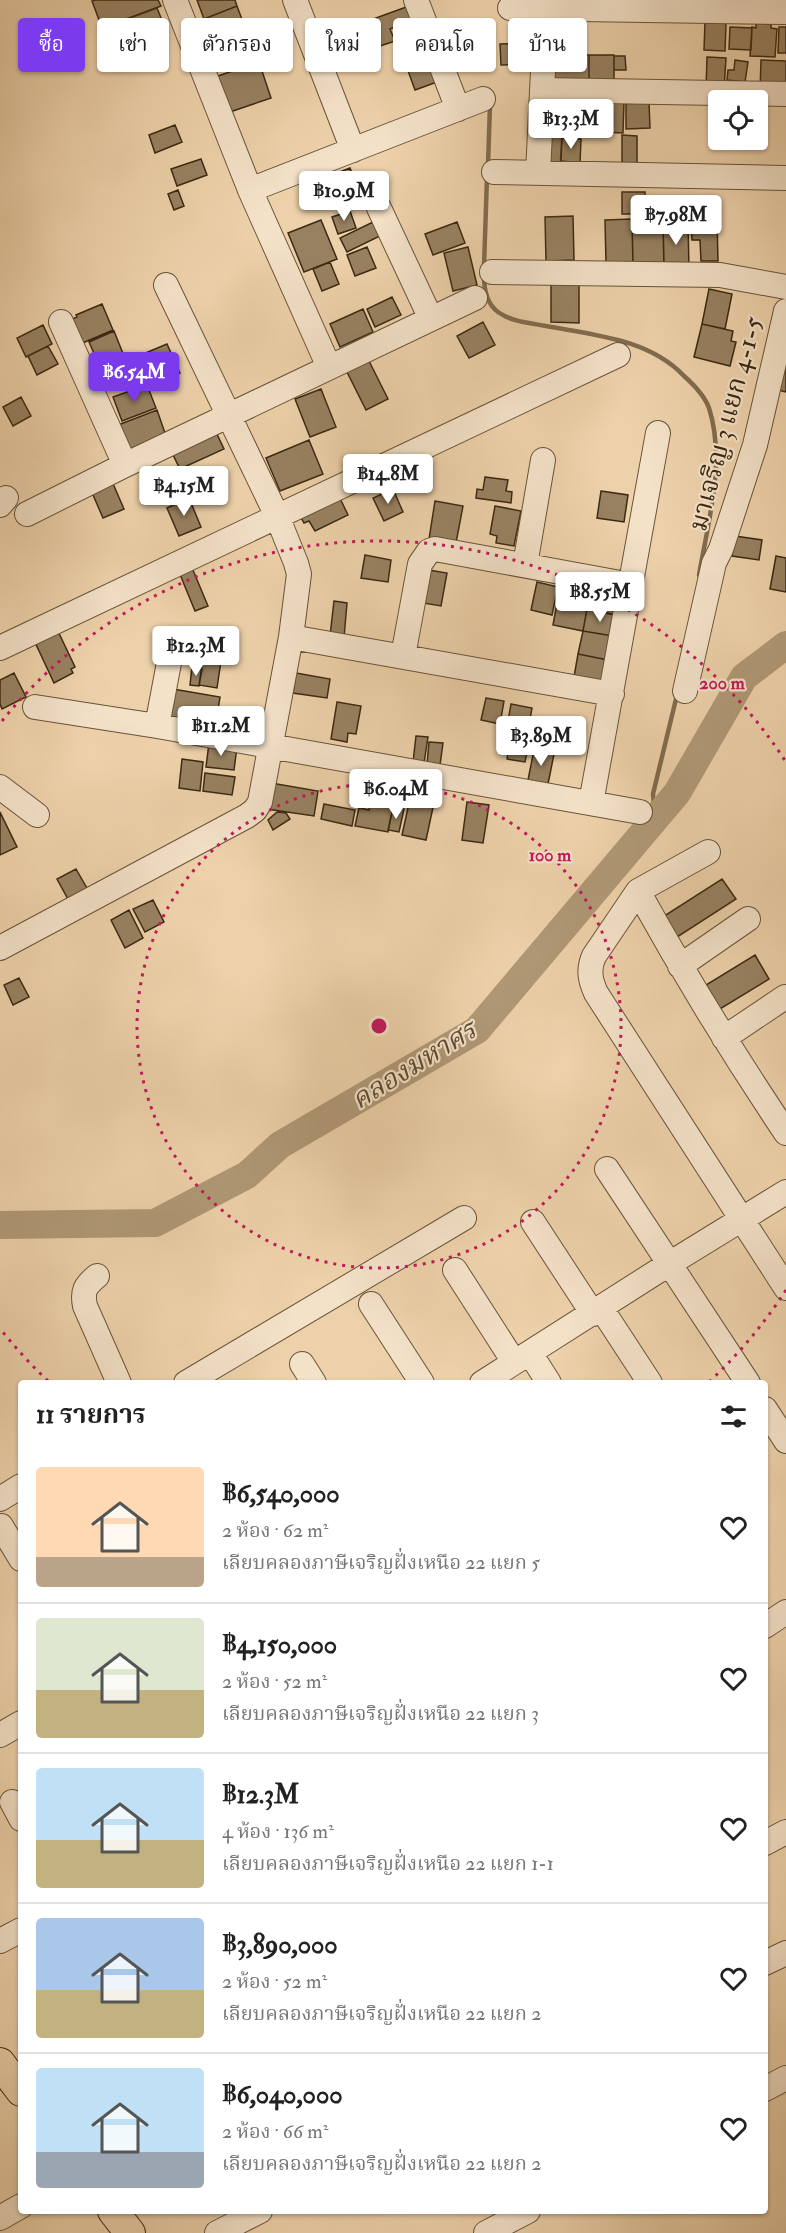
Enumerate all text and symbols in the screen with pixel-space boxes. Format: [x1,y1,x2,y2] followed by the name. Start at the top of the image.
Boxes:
[18,18,85,72] chip: ซื้อ
[97,18,169,72] chip: เช่า
[181,18,293,72] chip: ตัวกรอง
[305,18,381,72] chip: ใหม่
[393,18,496,72] chip: คอนโด
[508,18,587,72] chip: บ้าน
[708,90,768,150] map controls
[708,90,768,150] button: locate
[522,99,620,150] pin: ฿13.3M
[543,106,599,131] text: ฿13.3M
[295,171,393,222] pin: ฿10.9M
[313,178,375,203] text: ฿10.9M
[627,195,725,246] pin: ฿7.98M
[645,202,707,227] text: ฿7.98M
[682,313,770,535] street label: มาเจริญ 3 แยก 4-1-5
[85,352,183,403] pin: ฿6.54M
[102,359,166,384] text: ฿6.54M
[339,454,437,505] pin: ฿14.8M
[357,461,419,486] text: ฿14.8M
[135,466,233,517] pin: ฿4.15M
[153,473,215,498] text: ฿4.15M
[551,572,649,623] pin: ฿8.55M
[569,579,631,604] text: ฿8.55M
[147,626,245,677] pin: ฿12.3M
[166,633,226,658] text: ฿12.3M
[699,672,746,695] text: 200 m
[172,706,270,757] pin: ฿11.2M
[192,713,250,738] text: ฿11.2M
[492,716,590,767] pin: ฿3.89M
[510,723,572,748] text: ฿3.89M
[347,769,445,820] pin: ฿6.04M
[363,776,429,801] text: ฿6.04M
[529,844,572,867] text: 100 m
[345,1012,485,1116] water label: คลองมหาศร
[369,1016,389,1036] centre of rings
[36,1399,146,1431] text: 11 รายการ
[717,1400,750,1433] icon: filters
[222,1478,340,1510] text: ฿6,540,000
[84,1491,156,1563] icon: home
[717,1511,750,1544] icon: heart
[222,1518,328,1543] text: 2 ห้อง · 62 m²
[222,1550,540,1575] text: เลียบคลองภาษีเจริญฝั่งเหนือ 22 แยก 5
[222,1629,337,1661] text: ฿4,150,000
[84,1642,156,1714] icon: home
[717,1662,750,1695] icon: heart
[222,1669,327,1694] text: 2 ห้อง · 52 m²
[222,1701,539,1726] text: เลียบคลองภาษีเจริญฝั่งเหนือ 22 แยก 3
[222,1779,299,1811] text: ฿12.3M
[84,1792,156,1864] icon: home
[717,1812,750,1845] icon: heart
[222,1819,334,1844] text: 4 ห้อง · 136 m²
[222,1851,554,1876] text: เลียบคลองภาษีเจริญฝั่งเหนือ 22 แยก 1-1
[222,1929,338,1961] text: ฿3,890,000
[84,1942,156,2014] icon: home
[717,1962,750,1995] icon: heart
[222,1969,327,1994] text: 2 ห้อง · 52 m²
[222,2001,541,2026] text: เลียบคลองภาษีเจริญฝั่งเหนือ 22 แยก 2
[222,2079,343,2111] text: ฿6,040,000
[84,2092,156,2164] icon: home
[717,2112,750,2145] icon: heart
[222,2119,328,2144] text: 2 ห้อง · 66 m²
[222,2151,541,2176] text: เลียบคลองภาษีเจริญฝั่งเหนือ 22 แยก 2

